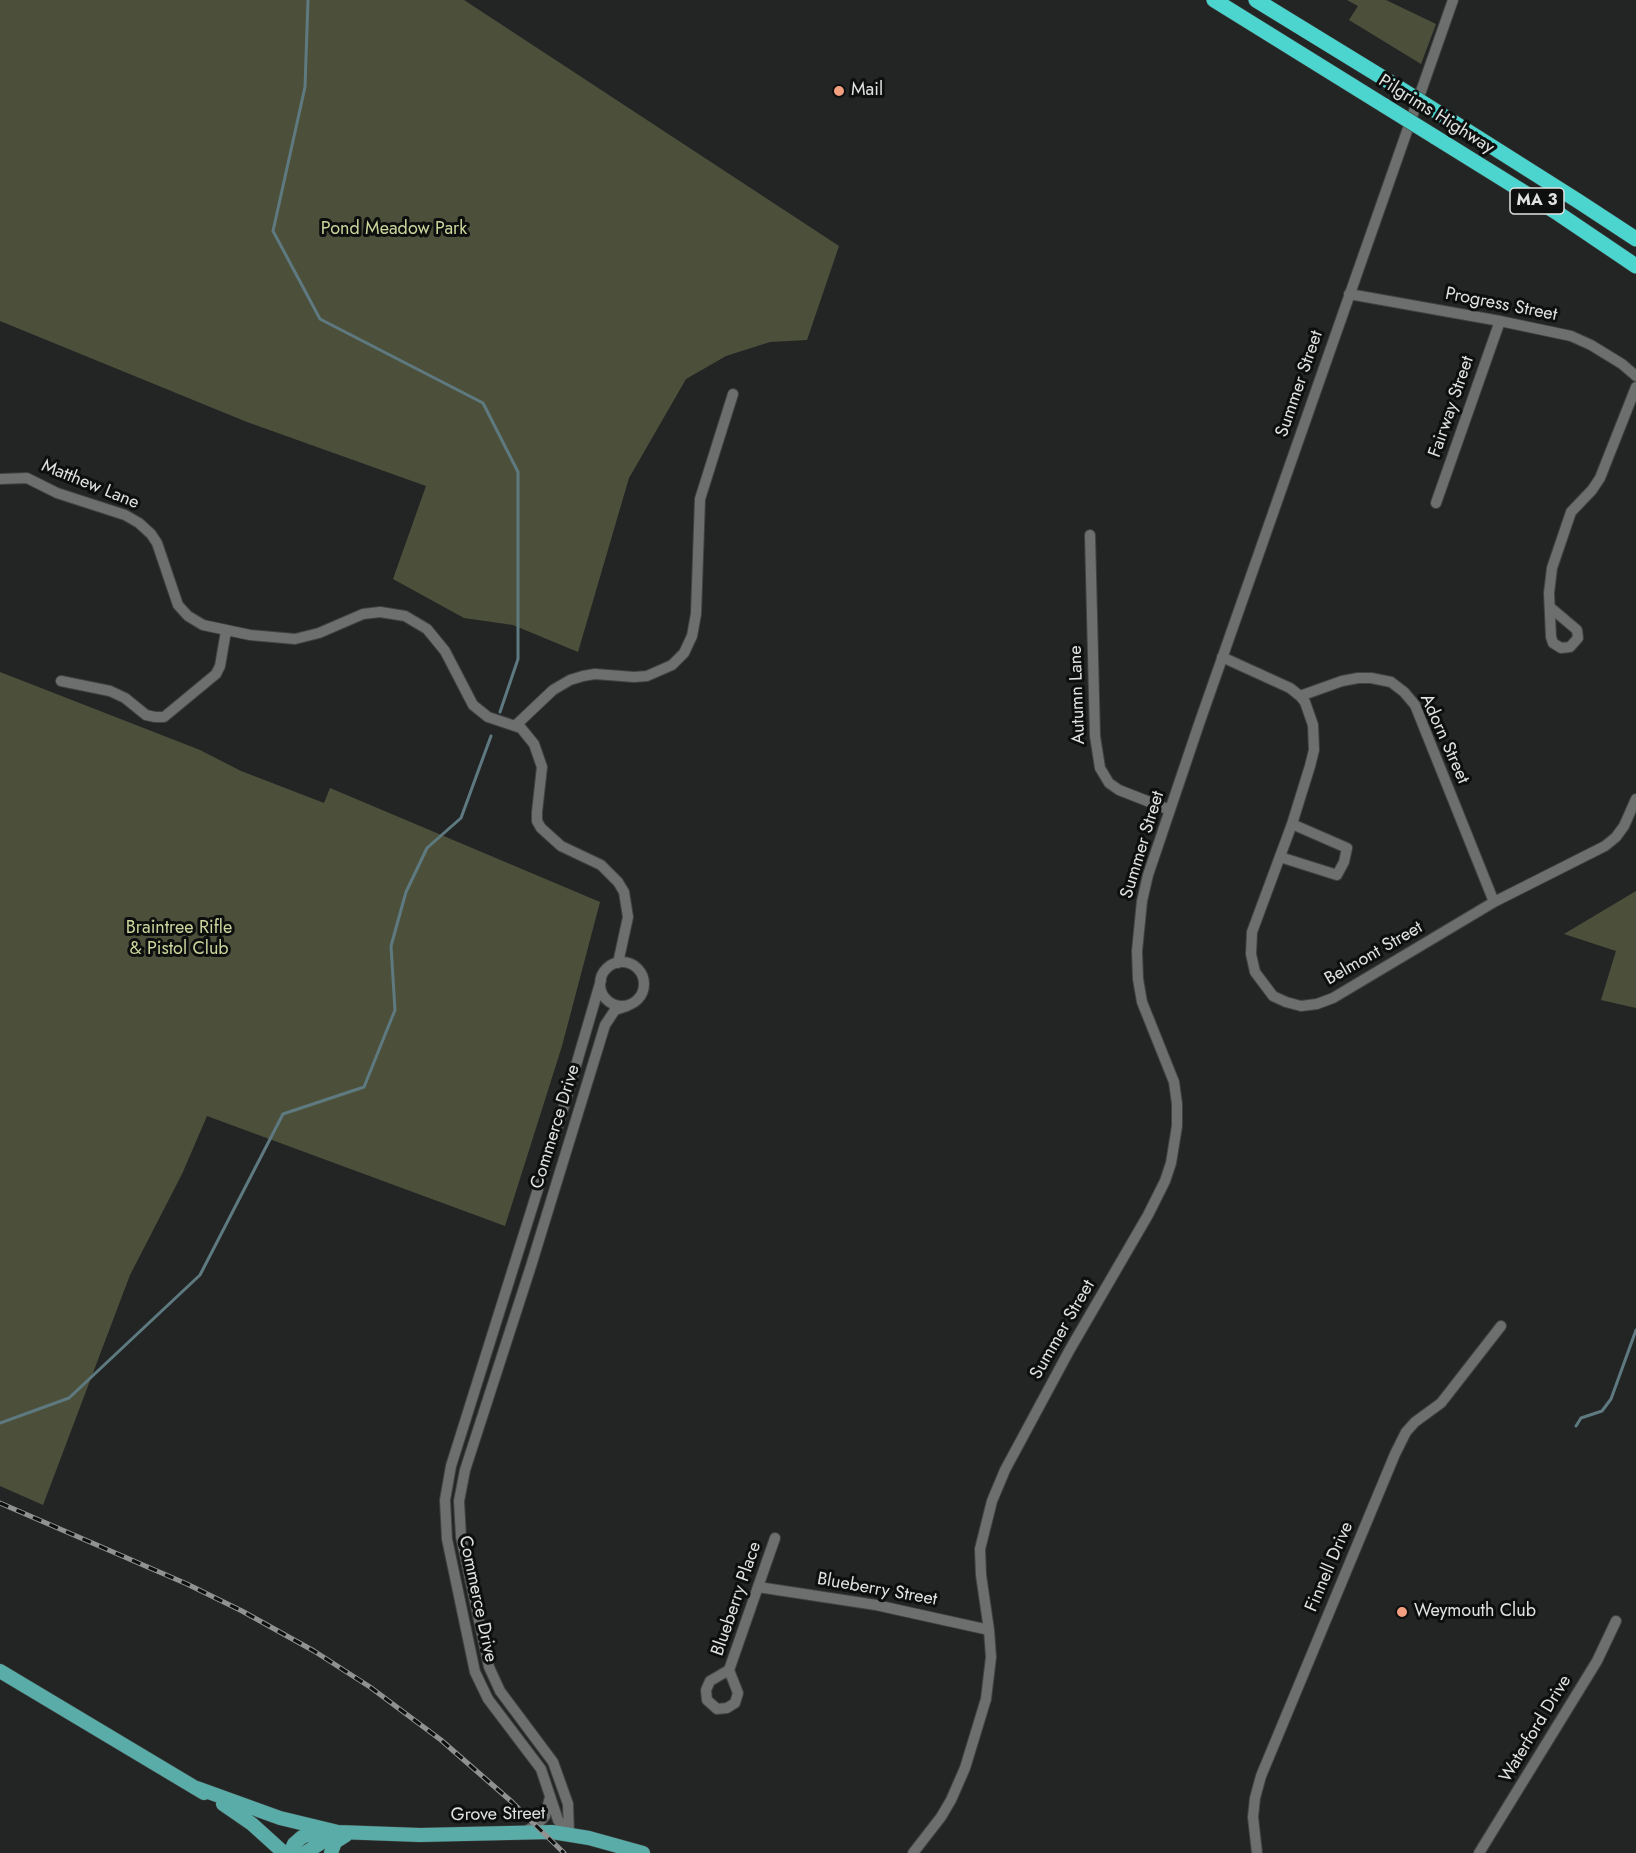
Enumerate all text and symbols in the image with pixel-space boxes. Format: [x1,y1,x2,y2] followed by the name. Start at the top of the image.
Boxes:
[1374,71,1498,159] street label: Pilgrims Highway
[851,80,883,102] place label: Mail
[832,84,846,98] marker: Mail
[1510,188,1564,214] road number: MA 3
[321,219,467,241] park label: Pond Meadow Park
[1443,284,1559,326] street label: Progress Street
[1272,328,1328,440] street label: Summer Street
[1425,354,1479,460] street label: Fairway Street
[38,456,142,514] street label: Matthew Lane
[1065,645,1091,745] street label: Autumn Lane
[1415,691,1473,787] street label: Adorn Street
[1116,789,1170,901] street label: Summer Street
[1321,917,1427,991] street label: Belmont Street
[126,918,232,960] park label: Braintree Rifle & Pistol Club
[527,1062,585,1192] street label: Commerce Drive
[1026,1276,1100,1384] street label: Summer Street
[1301,1519,1359,1615] street label: Finnell Drive
[453,1534,501,1664] street label: Commerce Drive
[707,1539,767,1659] street label: Blueberry Place
[815,1569,939,1611] street label: Blueberry Street
[1414,1601,1536,1623] place label: Weymouth Club
[1395,1605,1409,1619] marker: Weymouth Club
[1496,1671,1576,1787] street label: Waterford Drive
[450,1803,546,1827] street label: Grove Street

